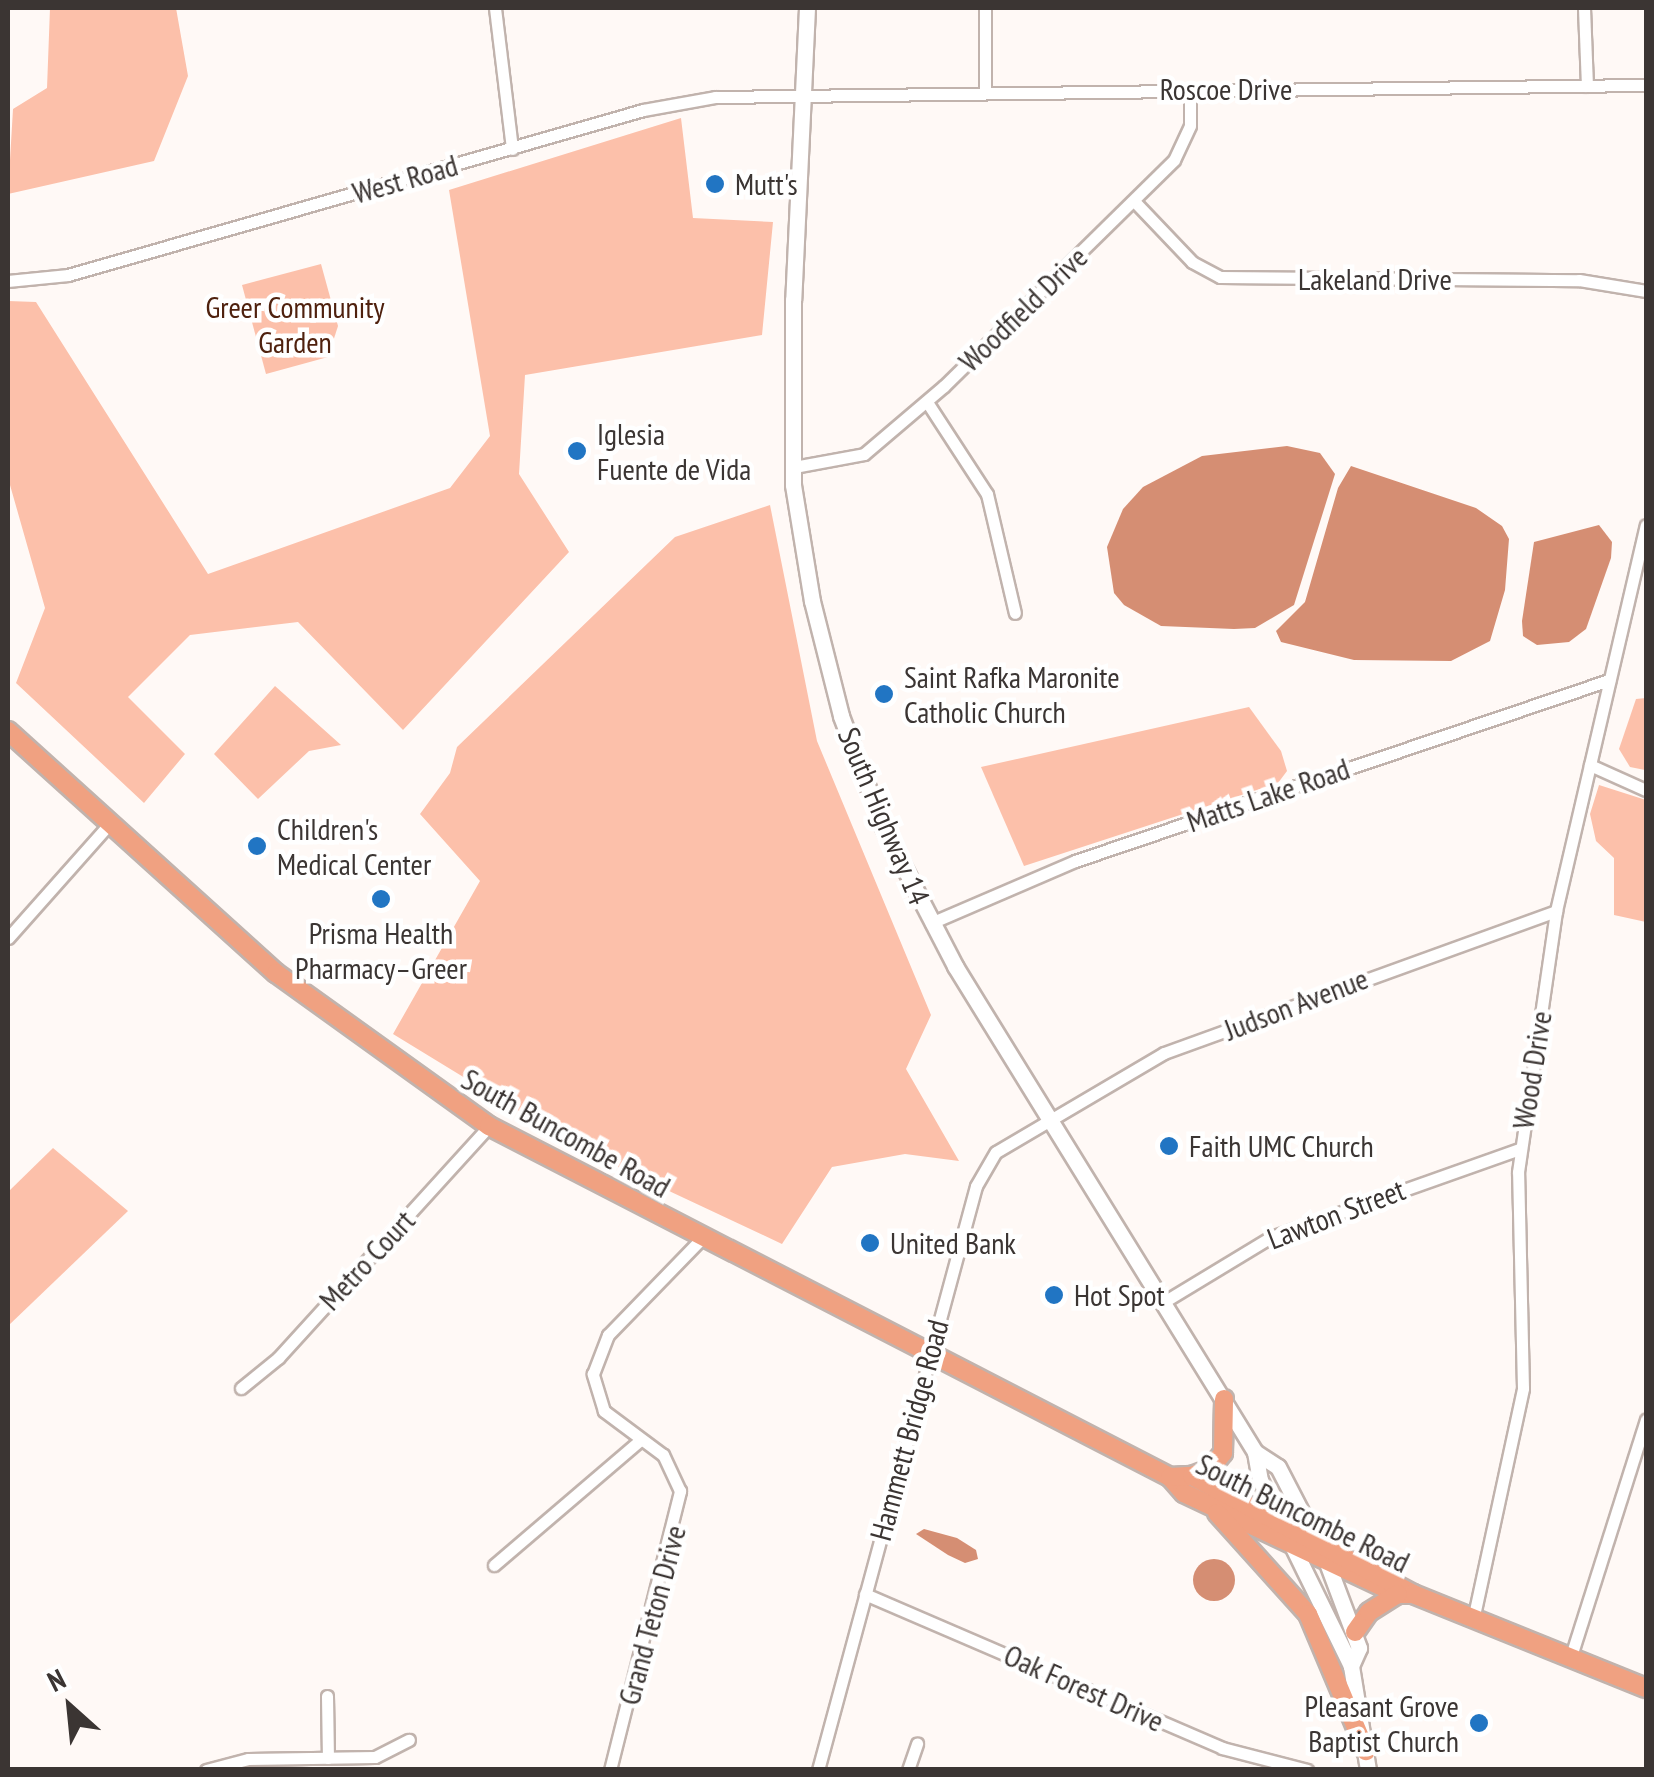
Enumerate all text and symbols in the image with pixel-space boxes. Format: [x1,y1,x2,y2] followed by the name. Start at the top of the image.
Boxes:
[1160,71,1292,107] street label: Roscoe Drive
[348,147,462,211] street label: West Road
[735,166,798,202] place label: Mutt's
[704,173,726,195] marker: Mutt's
[951,239,1095,379] street label: Woodfield Drive
[1298,261,1452,297] street label: Lakeland Drive
[205,289,385,360] park label: Greer Community Garden
[597,416,752,486] place label: Iglesia Fuente de Vida
[566,440,588,462] marker: Iglesia Fuente de Vida
[904,659,1120,730] place label: Saint Rafka Maronite Catholic Church
[873,683,895,705] marker: Saint Rafka Maronite Catholic Church
[830,722,938,910] street label: South Highway 14
[1182,750,1354,840] street label: Matts Lake Road
[277,811,431,882] place label: Children's Medical Center
[246,835,268,857] marker: Children's Medical Center
[370,888,392,910] marker: Prisma Health Pharmacy–Greer
[295,915,467,986] place label: Prisma Health Pharmacy–Greer
[1219,960,1373,1048] street label: Judson Avenue
[1505,1008,1559,1132] street label: Wood Drive
[456,1061,676,1205] street label: South Buncombe Road
[1189,1128,1375,1164] place label: Faith UMC Church
[1158,1135,1180,1157] marker: Faith UMC Church
[1262,1171,1410,1257] street label: Lawton Street
[312,1203,422,1317] street label: Metro Court
[890,1225,1016,1261] place label: United Bank
[859,1232,881,1254] marker: United Bank
[1074,1277,1165,1313] place label: Hot Spot
[1043,1284,1065,1306] marker: Hot Spot
[862,1316,956,1544] street label: Hammett Bridge Road
[1191,1446,1415,1580] street label: South Buncombe Road
[611,1521,693,1709] street label: Grand Teton Drive
[998,1637,1170,1739] street label: Oak Forest Drive
[20,1657,120,1757] north arrow
[41,1660,71,1700] text: N
[1305,1688,1459,1758] place label: Pleasant Grove Baptist Church
[1468,1712,1490,1734] marker: Pleasant Grove Baptist Church

